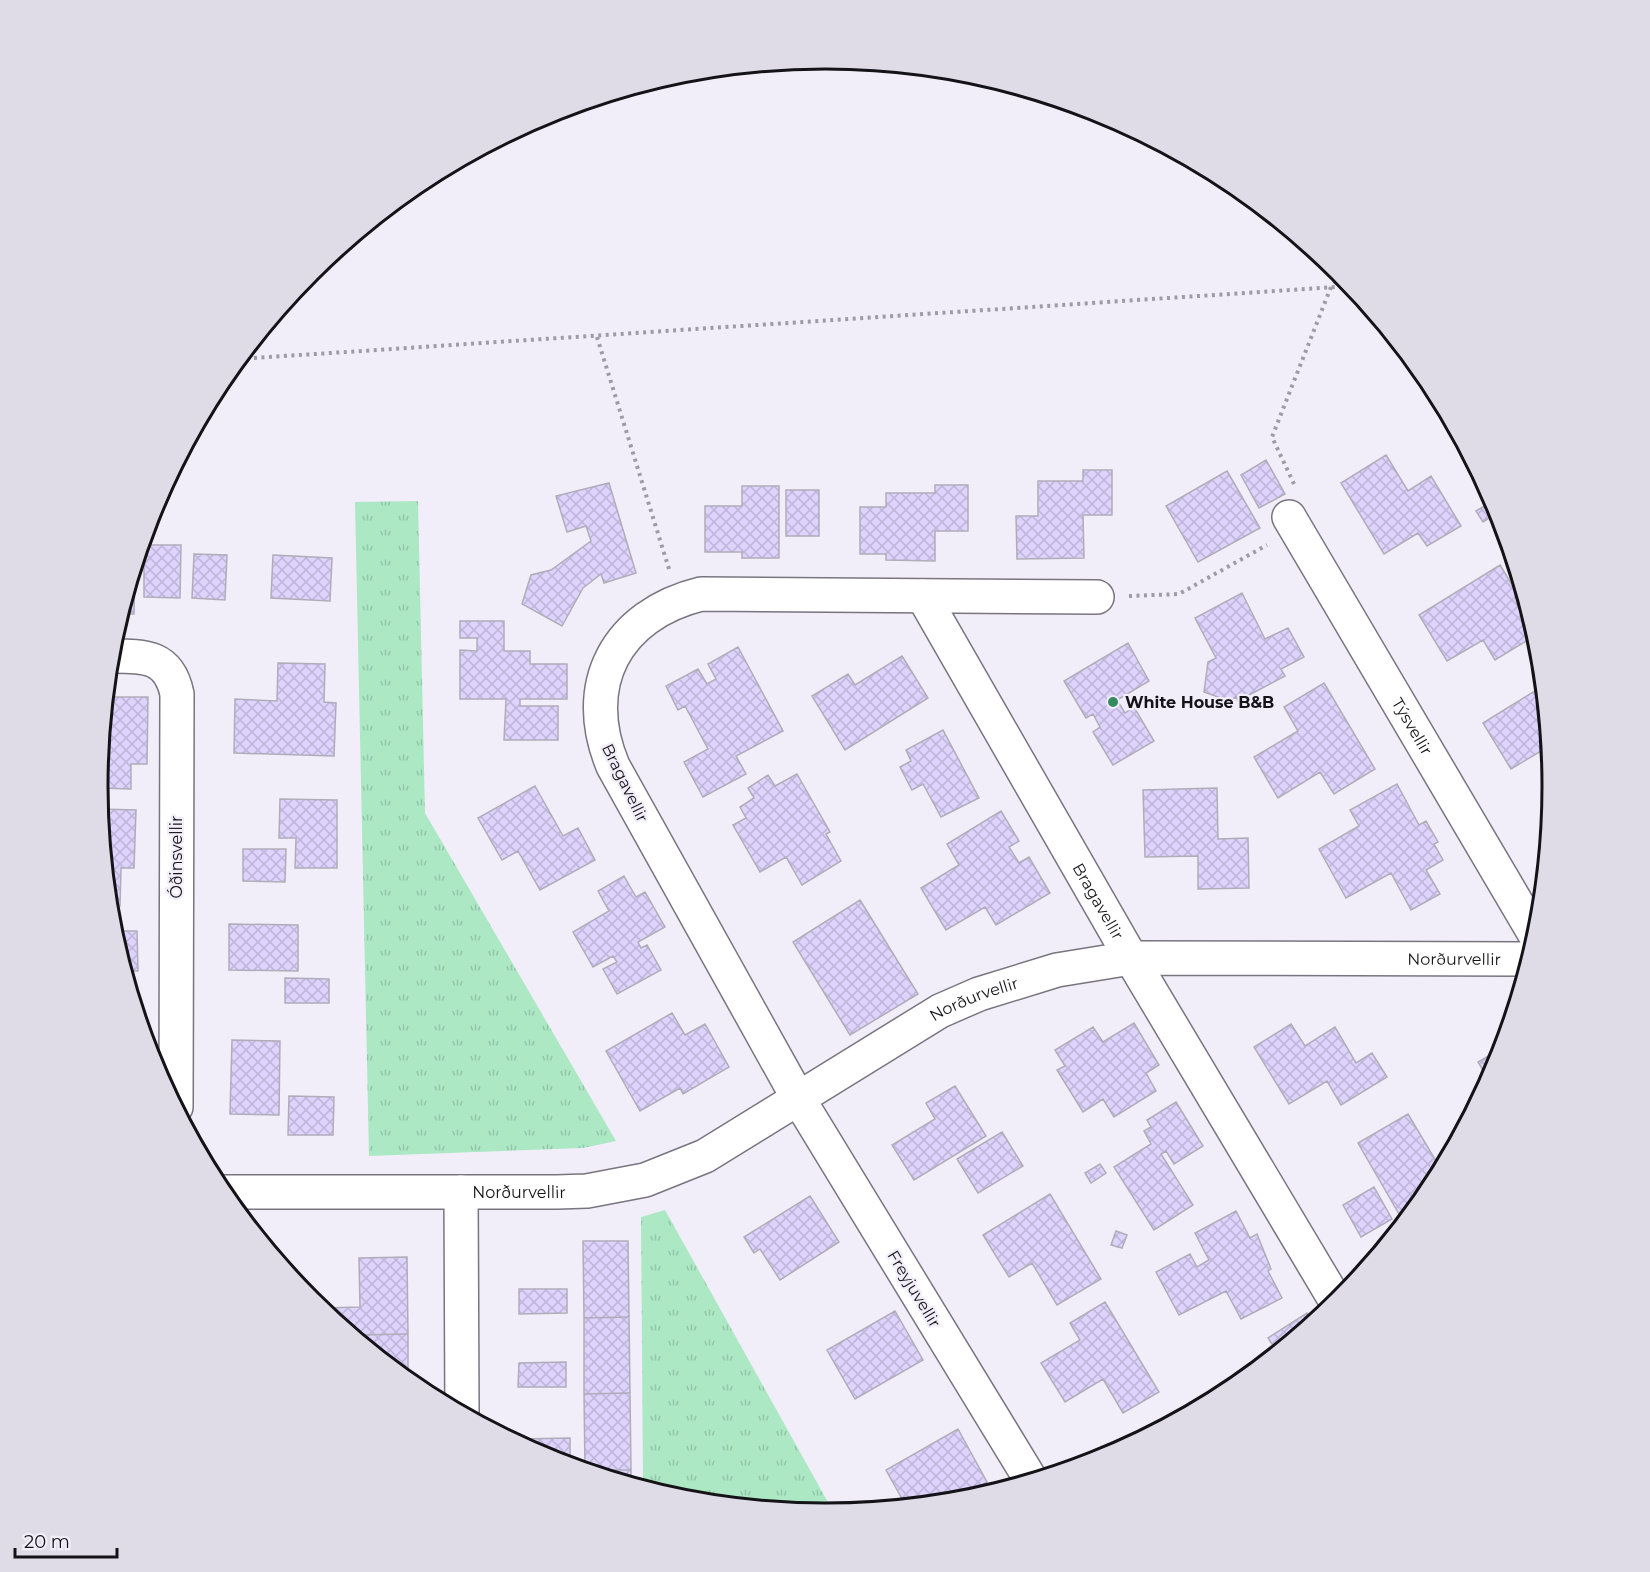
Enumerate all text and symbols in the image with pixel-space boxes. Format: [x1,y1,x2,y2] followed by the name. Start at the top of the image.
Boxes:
[1125,693,1274,712] place label: White House B&B
[1388,694,1437,758] street label: Týsvellir
[1106,695,1120,709] marker: White House B&B
[598,741,652,825] street label: Bragavellir
[167,815,186,899] street label: Óðinsvellir
[1069,860,1128,943] street label: Bragavellir
[1407,949,1501,968] street label: Norðurvellir
[926,973,1020,1025] street label: Norðurvellir
[472,1182,566,1202] street label: Norðurvellir
[884,1247,944,1331] street label: Freyjuvellir
[15,1521,117,1559] scale bar
[24,1531,70,1553] text: 20 m

